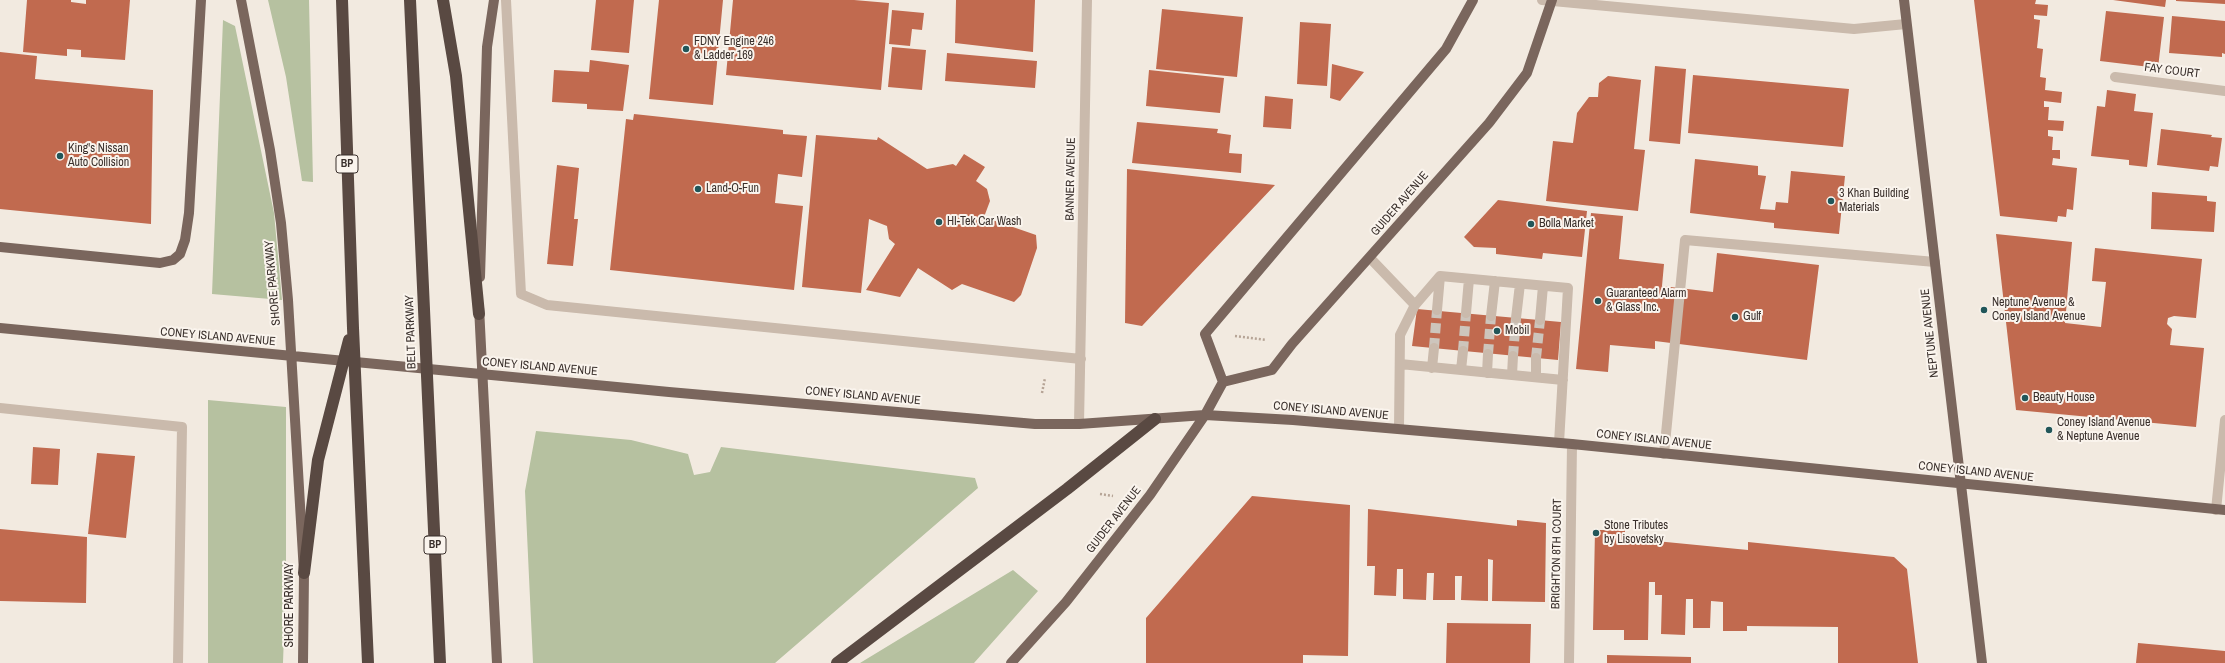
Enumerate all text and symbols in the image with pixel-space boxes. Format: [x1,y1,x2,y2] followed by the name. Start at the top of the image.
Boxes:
[694,35,774,63] place label: FDNY Engine 246 & Ladder 169
[681,44,691,54] marker: FDNY Engine 246 & Ladder 169
[2144,60,2200,82] street label: FAY COURT
[1063,137,1079,221] street label: BANNER AVENUE
[68,142,129,170] place label: King's Nissan Auto Collision
[55,151,65,161] marker: King's Nissan Auto Collision
[336,155,358,173] road number: BP
[1368,169,1432,239] street label: GUIDER AVENUE
[706,182,759,196] place label: Land-O-Fun
[693,184,703,194] marker: Land-O-Fun
[1839,187,1909,215] place label: 3 Khan Building Materials
[1826,196,1836,206] marker: 3 Khan Building Materials
[947,215,1022,229] place label: HI-Tek Car Wash
[934,217,944,227] marker: HI-Tek Car Wash
[1539,217,1594,231] place label: Bolla Market
[1526,219,1536,229] marker: Bolla Market
[262,240,284,326] street label: SHORE PARKWAY
[1606,287,1686,315] place label: Guaranteed Alarm & Glass Inc.
[1918,288,1942,378] street label: NEPTUNE AVENUE
[403,295,419,369] street label: BELT PARKWAY
[1593,296,1603,306] marker: Guaranteed Alarm & Glass Inc.
[1992,296,2085,324] place label: Neptune Avenue & Coney Island Avenue
[1979,305,1989,315] marker: Neptune Avenue & Coney Island Avenue
[1743,310,1761,324] place label: Gulf
[1730,312,1740,322] marker: Gulf
[1505,324,1529,338] place label: Mobil
[160,325,276,349] street label: CONEY ISLAND AVENUE
[1492,326,1502,336] marker: Mobil
[482,355,598,379] street label: CONEY ISLAND AVENUE
[805,384,921,408] street label: CONEY ISLAND AVENUE
[2033,391,2095,405] place label: Beauty House
[2020,393,2030,403] marker: Beauty House
[1273,399,1389,423] street label: CONEY ISLAND AVENUE
[2057,416,2150,444] place label: Coney Island Avenue & Neptune Avenue
[2044,425,2054,435] marker: Coney Island Avenue & Neptune Avenue
[1596,427,1712,453] street label: CONEY ISLAND AVENUE
[1918,459,2034,485] street label: CONEY ISLAND AVENUE
[1083,484,1145,556] street label: GUIDER AVENUE
[1549,499,1565,609] street label: BRIGHTON 8TH COURT
[1604,519,1668,547] place label: Stone Tributes by Lisovetsky
[1591,528,1601,538] marker: Stone Tributes by Lisovetsky
[424,536,446,554] road number: BP
[283,562,297,648] street label: SHORE PARKWAY

